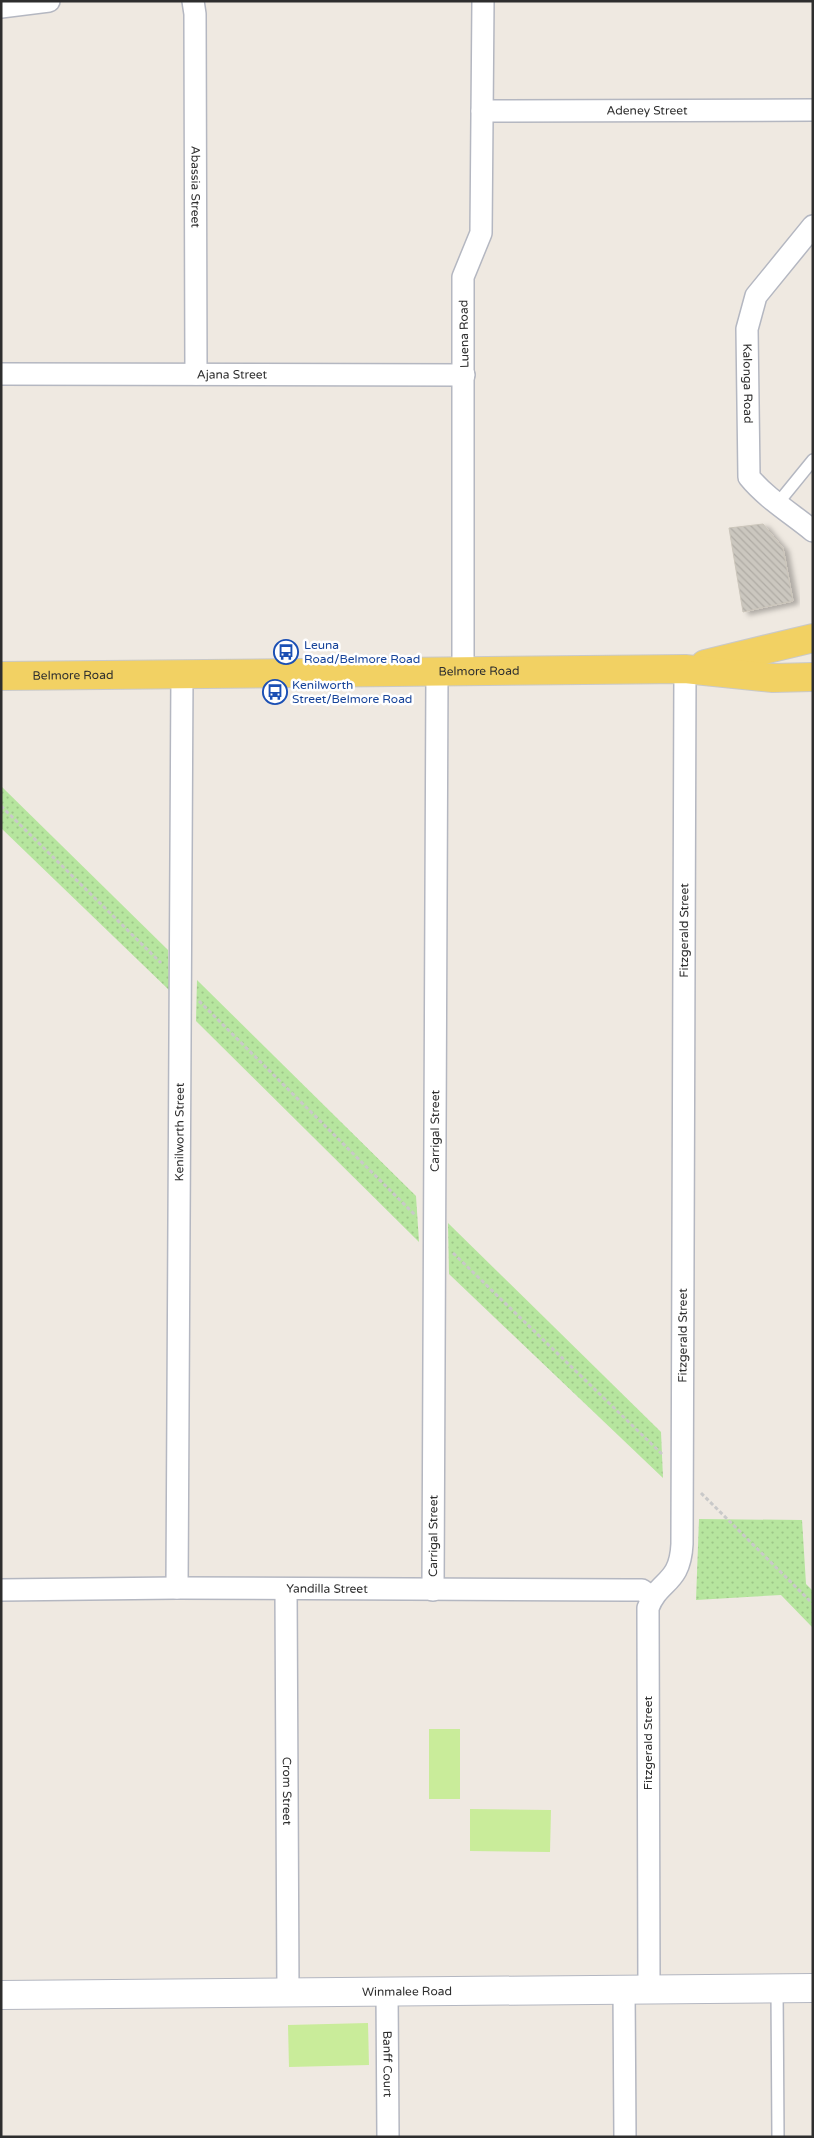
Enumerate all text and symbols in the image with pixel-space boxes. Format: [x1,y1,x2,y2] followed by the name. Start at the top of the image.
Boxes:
[606,103,688,118] street label: Adeney Street
[188,146,203,228] street label: Abassia Street
[456,300,472,368] street label: Luena Road
[740,343,755,424] street label: Kalonga Road
[197,367,268,382] street label: Ajana Street
[304,638,420,666] place label: Leuna Road/Belmore Road
[273,639,299,665] bus stop icon: Leuna Road/Belmore Road
[438,664,519,679] street label: Belmore Road
[32,668,114,683] street label: Belmore Road
[292,678,412,706] place label: Kenilworth Street/Belmore Road
[262,679,288,705] bus stop icon: Kenilworth Street/Belmore Road
[677,883,691,978] street label: Fitzgerald Street
[172,1082,187,1181] street label: Kenilworth Street
[428,1090,442,1172] street label: Carrigal Street
[676,1288,690,1383] street label: Fitzgerald Street
[426,1495,440,1577] street label: Carrigal Street
[286,1581,368,1596] street label: Yandilla Street
[641,1695,655,1790] street label: Fitzgerald Street
[280,1757,294,1826] street label: Crom Street
[362,1984,452,1999] street label: Winmalee Road
[380,2031,395,2098] street label: Banff Court

